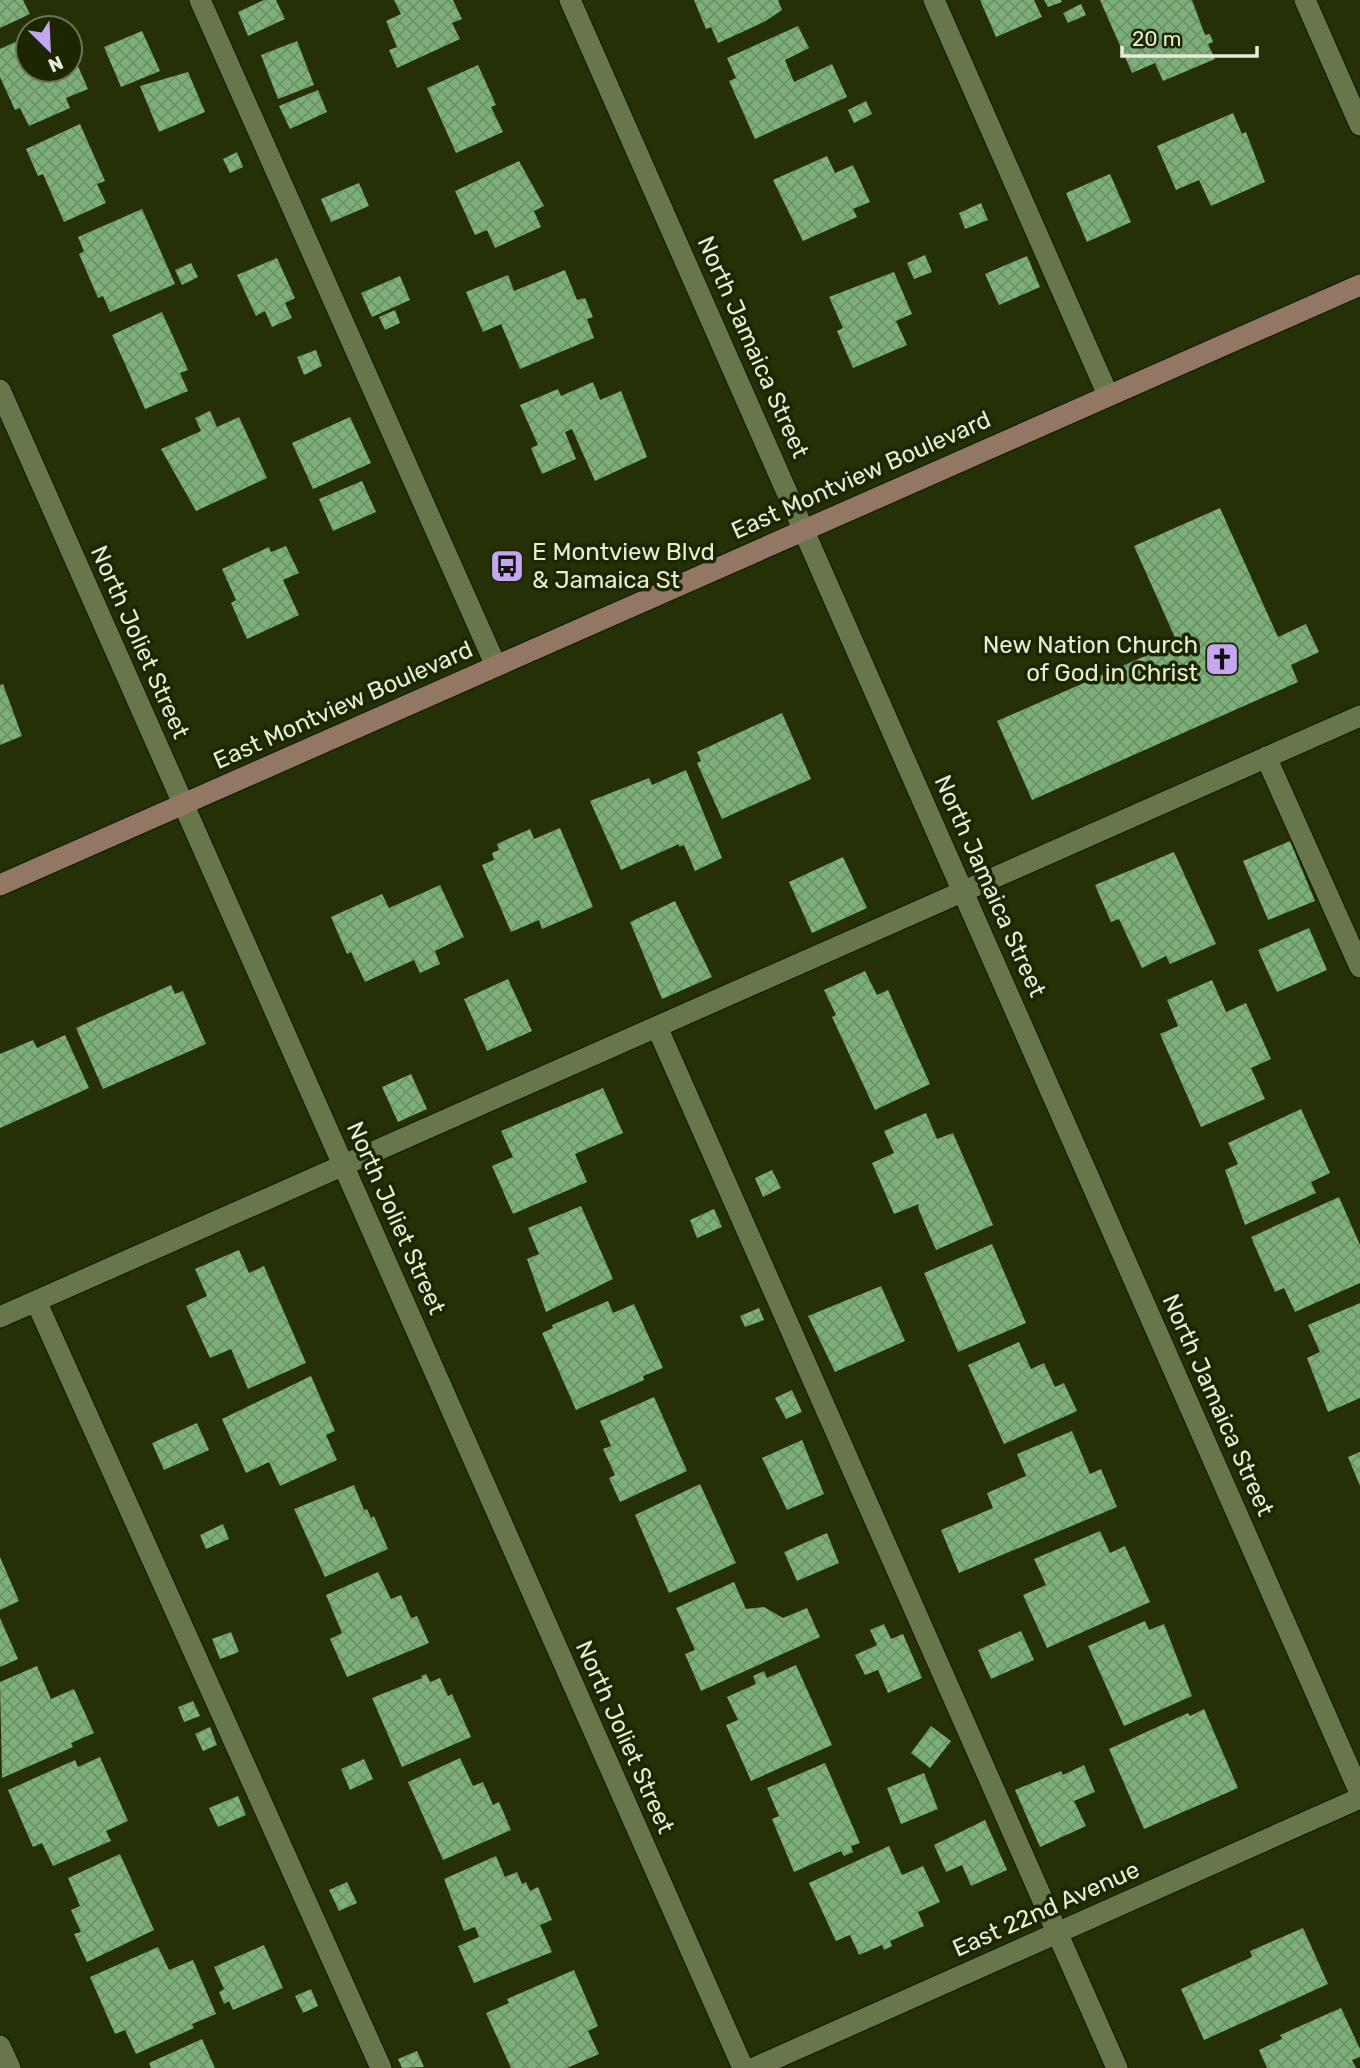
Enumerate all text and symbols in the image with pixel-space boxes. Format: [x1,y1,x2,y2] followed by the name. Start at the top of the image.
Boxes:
[14,14,84,84] north arrow
[1122,14,1257,58] scale bar
[1132,26,1181,51] text: 20 m
[45,51,67,77] text: N
[691,232,815,462] street label: North Jamaica Street
[727,405,995,545] street label: East Montview Boulevard
[532,538,715,594] place label: E Montview Blvd & Jamaica St
[85,541,195,743] street label: North Joliet Street
[488,547,526,585] bus stop icon: E Montview Blvd & Jamaica St
[983,631,1198,687] place label: New Nation Church of God in Christ
[209,635,477,775] street label: East Montview Boulevard
[1203,640,1241,678] church icon: New Nation Church of God in Christ
[928,771,1052,1001] street label: North Jamaica Street
[341,1117,451,1319] street label: North Joliet Street
[1156,1290,1280,1520] street label: North Jamaica Street
[570,1636,680,1838] street label: North Joliet Street
[948,1855,1144,1963] street label: East 22nd Avenue

